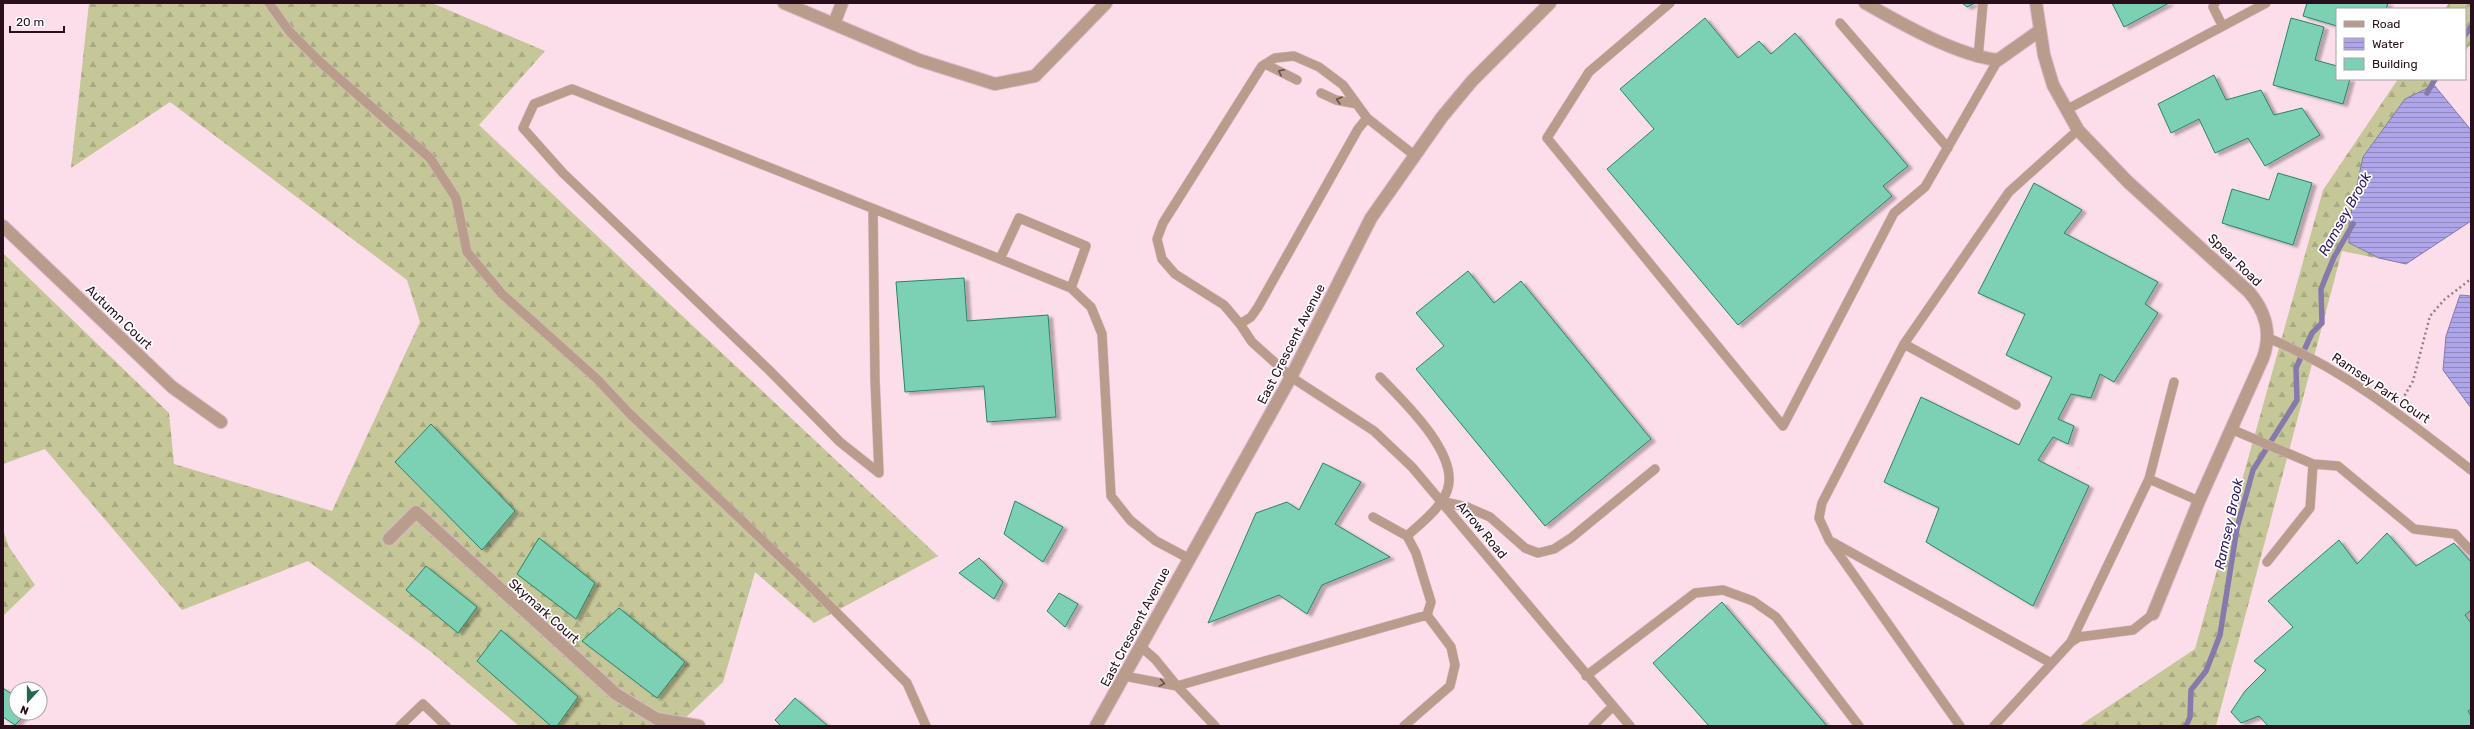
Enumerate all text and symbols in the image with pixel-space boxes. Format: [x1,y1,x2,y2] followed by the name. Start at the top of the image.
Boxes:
[10,8,64,34] scale bar
[2336,8,2466,80] legend
[16,15,44,29] text: 20 m
[2372,17,2400,31] text: Road
[2372,37,2404,51] text: Water
[2372,57,2418,71] text: Building
[1278,69,1285,77] one-way arrow
[1335,96,1342,105] one-way arrow
[2315,168,2375,259] water label: Ramsey Brook
[2205,231,2265,289] street label: Spear Road
[1254,281,1328,407] street label: East Crescent Avenue
[83,282,155,352] street label: Autumn Court
[2329,350,2433,426] street label: Ramsey Park Court
[2211,476,2247,571] water label: Ramsey Brook
[1454,498,1510,562] street label: Arrow Road
[1097,565,1173,689] street label: East Crescent Avenue
[506,576,582,646] street label: Skymark Court
[1159,678,1165,687] one-way arrow
[8,681,48,721] north arrow
[18,702,31,717] text: N

